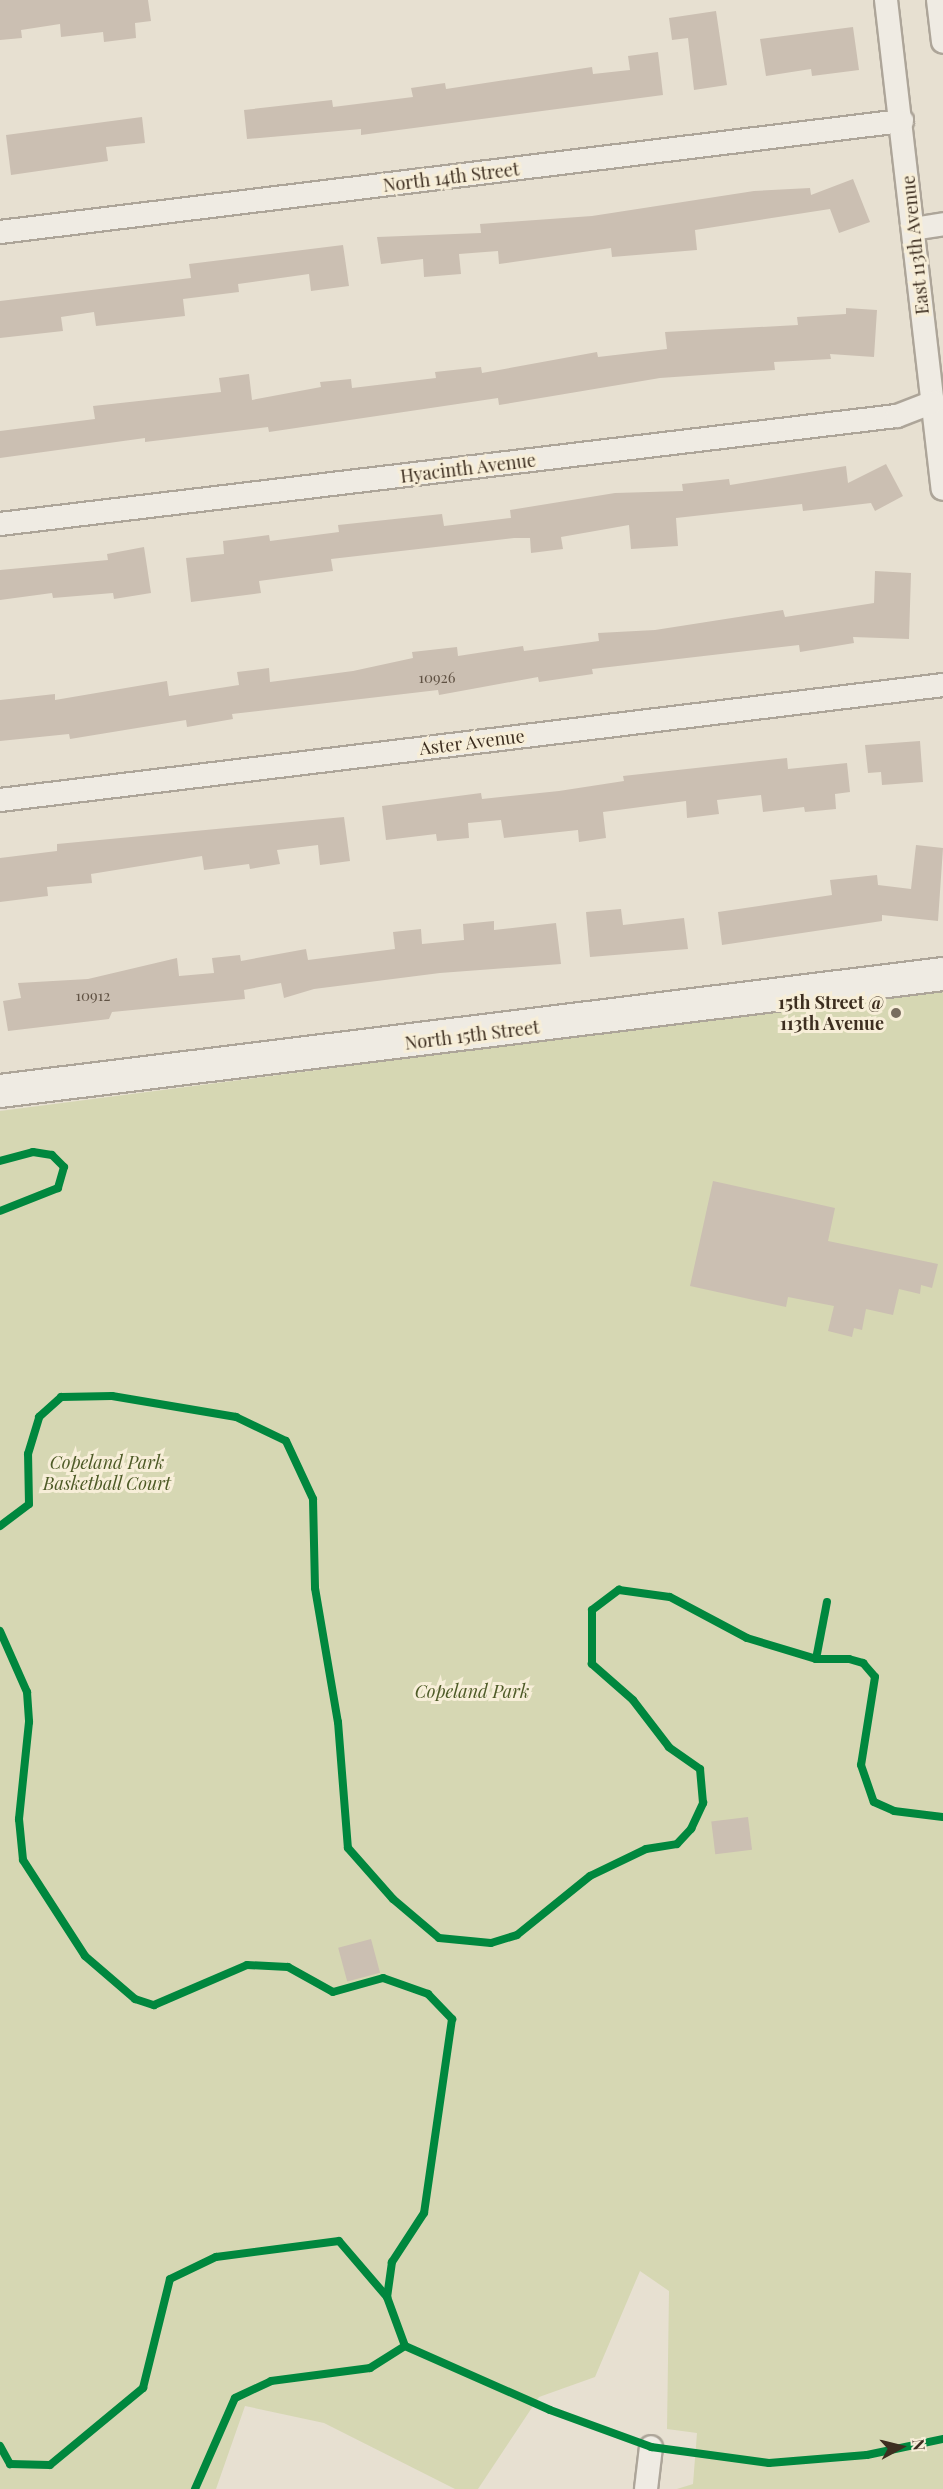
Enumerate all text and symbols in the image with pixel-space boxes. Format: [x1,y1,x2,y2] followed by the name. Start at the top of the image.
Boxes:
[382,158,520,196] street label: North 14th Street
[897,174,933,316] street label: East 113th Avenue
[399,449,537,487] street label: Hyacinth Avenue
[418,669,456,687] house number: 10926
[418,725,526,759] street label: Aster Avenue
[76,987,110,1005] house number: 10912
[778,992,884,1034] place label: 15th Street @ 113th Avenue
[889,1006,903,1020] marker: 15th Street @ 113th Avenue
[403,1016,541,1054] street label: North 15th Street
[43,1452,171,1494] park label: Copeland Park Basketball Court
[415,1680,529,1702] park label: Copeland Park
[871,2417,931,2477] north arrow
[908,2438,930,2452] text: N

